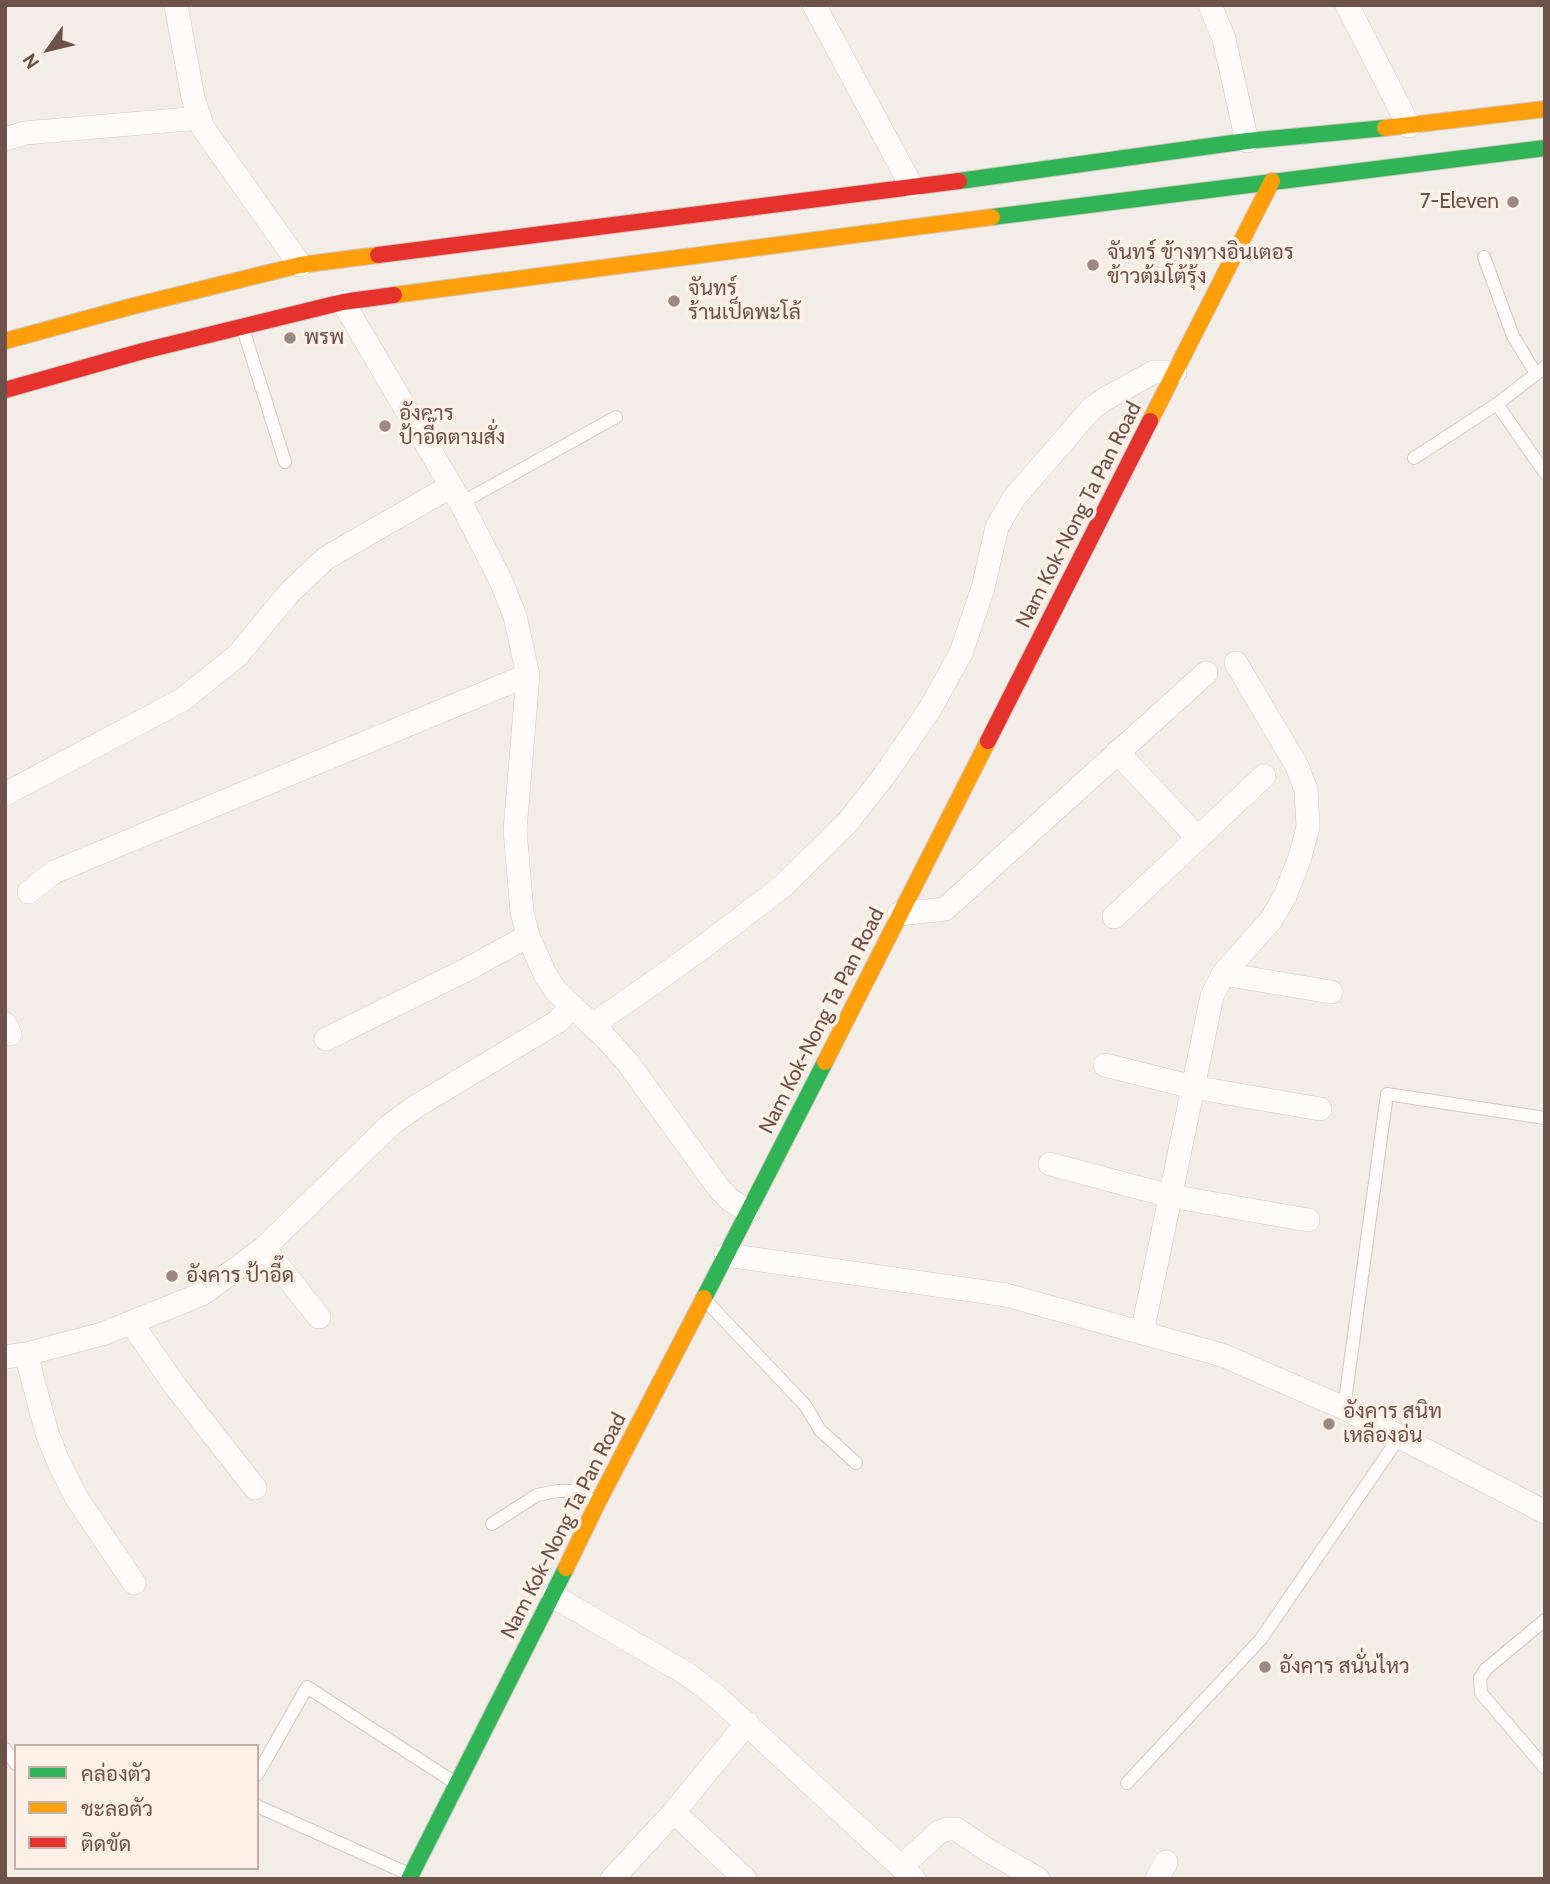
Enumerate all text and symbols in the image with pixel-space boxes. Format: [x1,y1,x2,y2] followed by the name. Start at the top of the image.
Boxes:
[14,14,84,84] north arrow
[18,49,44,73] text: N
[1420,189,1499,215] place label: 7-Eleven
[1505,194,1521,210] marker: 7-Eleven
[1107,240,1294,290] place label: จันทร์ ข้างทางอินเตอร ข้าวต้มโต้รุ้ง
[1085,257,1101,273] marker: จันทร์ ข้างทางอินเตอร ข้าวต้มโต้รุ้ง
[688,276,801,326] place label: จันทร์ ร้านเป็ดพะโล้
[666,293,682,309] marker: จันทร์ ร้านเป็ดพะโล้
[304,325,344,351] place label: พรพ
[282,330,298,346] marker: พรพ
[1011,398,1147,632] street label: Nam Kok-Nong Ta Pan Road
[399,401,505,451] place label: อังคาร ป้าอี๊ดตามสั่ง
[377,418,393,434] marker: อังคาร ป้าอี๊ดตามสั่ง
[754,904,890,1138] street label: Nam Kok-Nong Ta Pan Road
[186,1263,294,1289] place label: อังคาร ป้าอี๊ด
[164,1268,180,1284] marker: อังคาร ป้าอี๊ด
[1343,1399,1442,1449] place label: อังคาร สนิท เหลืองอ่น
[496,1409,632,1643] street label: Nam Kok-Nong Ta Pan Road
[1321,1416,1337,1432] marker: อังคาร สนิท เหลืองอ่น
[1279,1654,1410,1680] place label: อังคาร สนั่นไหว
[1257,1659,1273,1675] marker: อังคาร สนั่นไหว
[14,1744,259,1870] legend
[81,1761,151,1786] text: คล่องตัว
[81,1796,153,1821] text: ชะลอตัว
[81,1831,131,1856] text: ติดขัด

